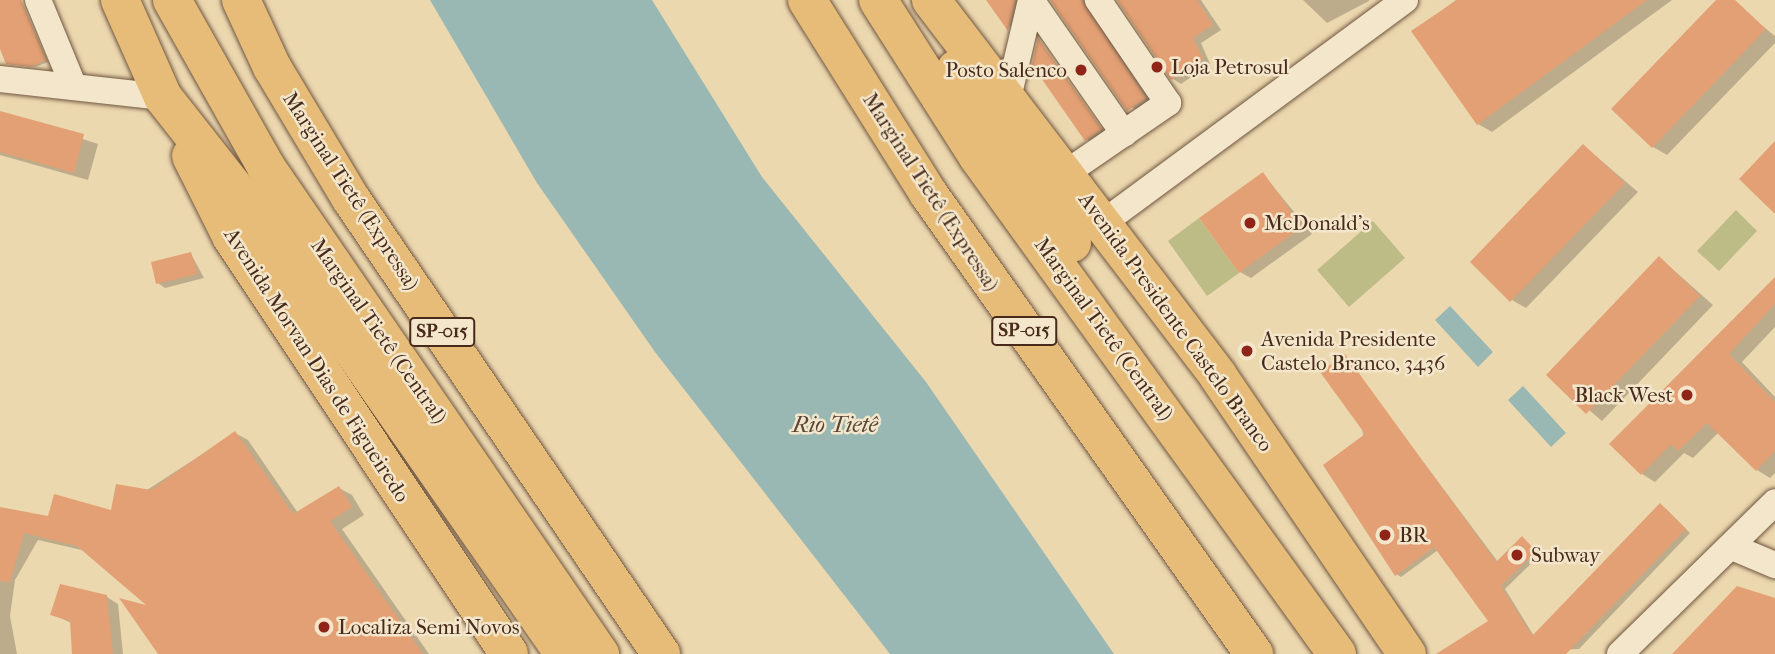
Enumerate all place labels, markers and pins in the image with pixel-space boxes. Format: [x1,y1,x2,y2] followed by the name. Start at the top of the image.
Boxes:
[1171,54,1289,80] place label: Loja Petrosul
[945,57,1067,83] place label: Posto Salenco
[1149,59,1165,75] marker: Loja Petrosul
[1073,62,1089,78] marker: Posto Salenco
[1264,210,1370,236] place label: McDonald's
[1242,215,1258,231] marker: McDonald's
[1261,326,1445,376] place label: Avenida Presidente Castelo Branco, 3436
[1239,343,1255,359] marker: Avenida Presidente Castelo Branco, 3436
[1574,382,1673,408] place label: Black West
[1679,387,1695,403] marker: Black West
[1399,522,1428,548] place label: BR
[1377,527,1393,543] marker: BR
[1531,542,1600,568] place label: Subway
[1509,547,1525,563] marker: Subway
[338,614,520,640] place label: Localiza Semi Novos
[316,619,332,635] marker: Localiza Semi Novos

